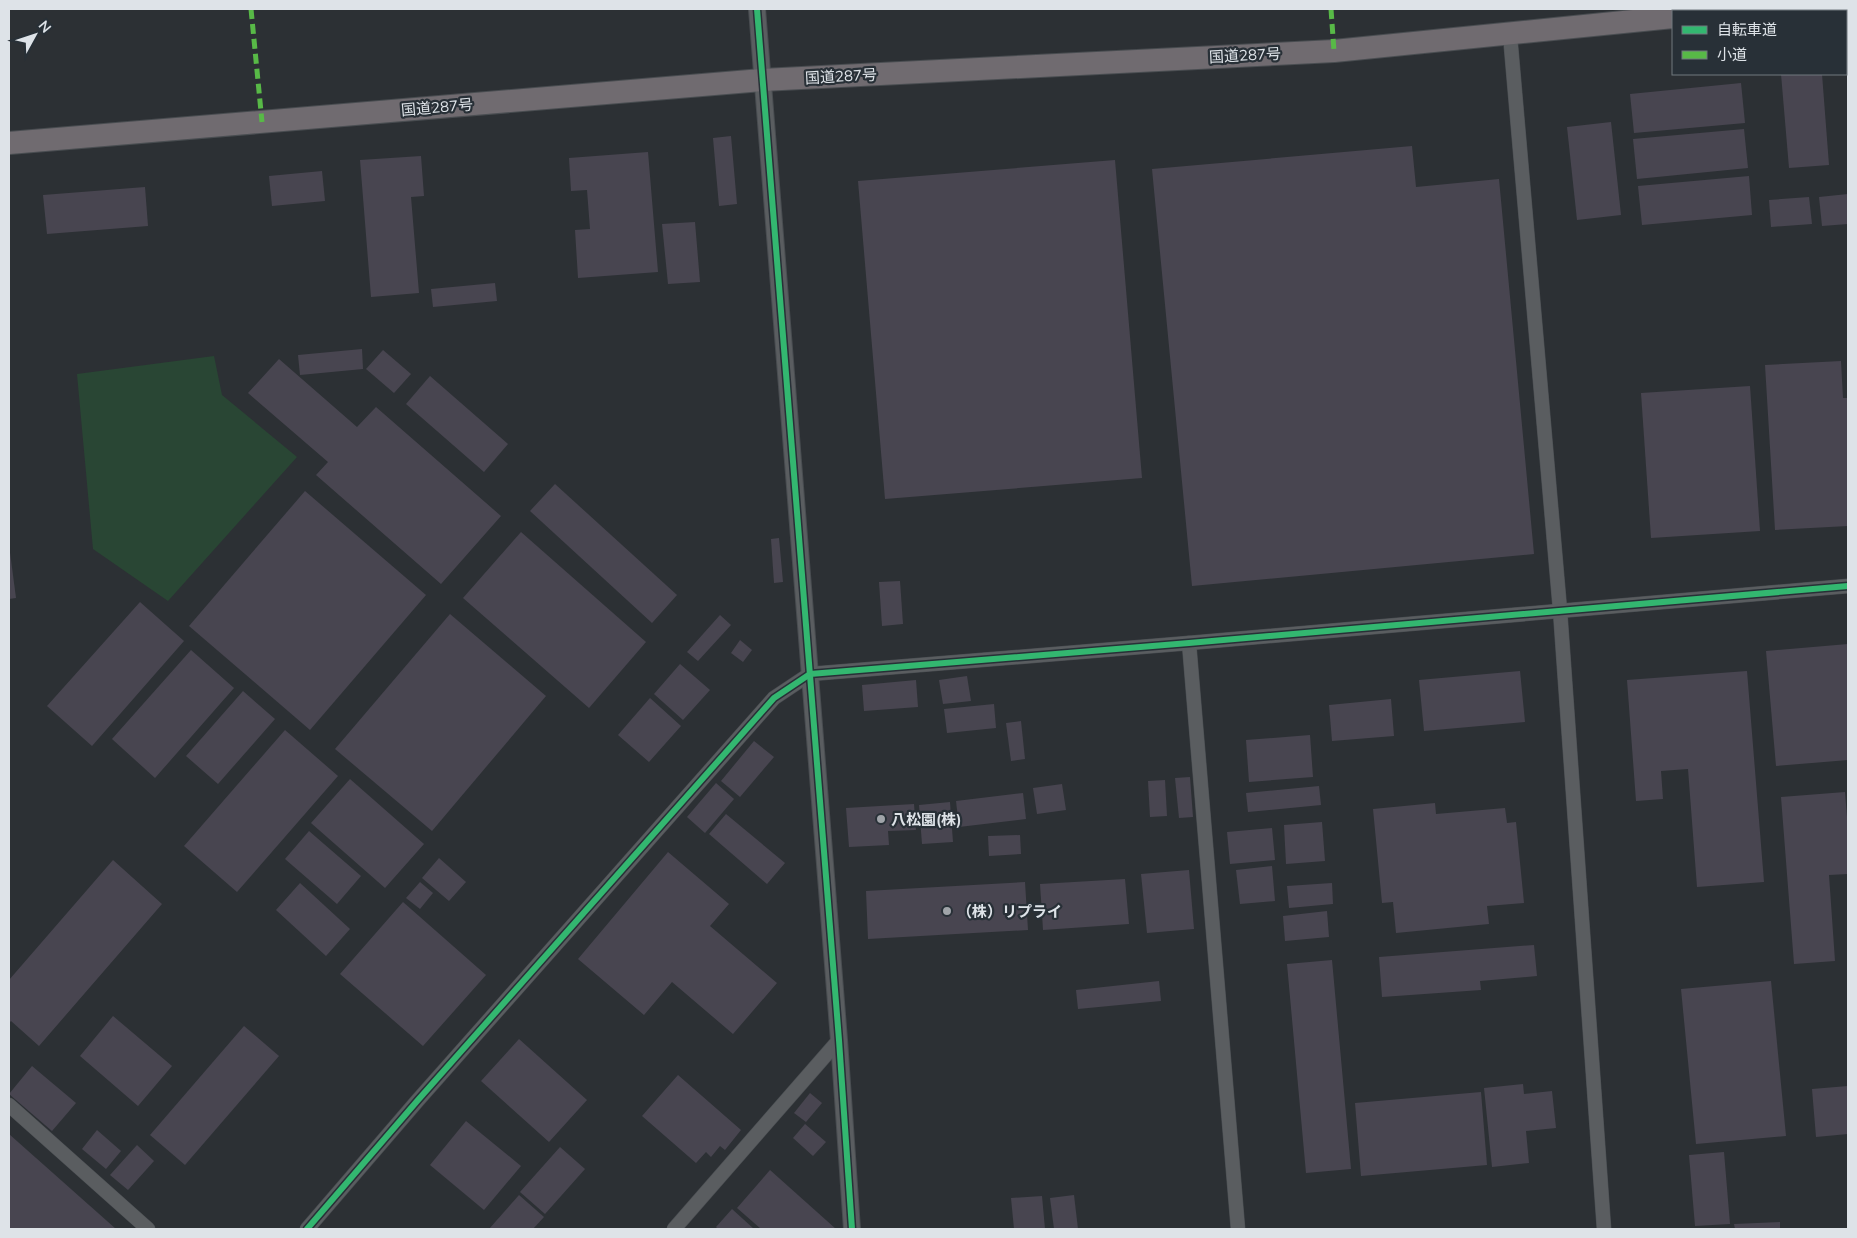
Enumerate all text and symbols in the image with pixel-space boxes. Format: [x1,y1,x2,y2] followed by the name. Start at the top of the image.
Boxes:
[10,10,60,60] north arrow
[1672,10,1847,75] legend
[35,17,55,36] text: N
[1717,20,1777,39] text: 自転車道
[1209,44,1281,66] street label: 国道287号
[1717,45,1747,64] text: 小道
[805,65,877,87] street label: 国道287号
[400,94,474,120] street label: 国道287号
[891,810,962,829] place label: 八松園(株)
[875,813,887,825] marker: 八松園(株)
[957,902,1062,921] place label: （株）リプライ
[941,905,953,917] marker: （株）リプライ

